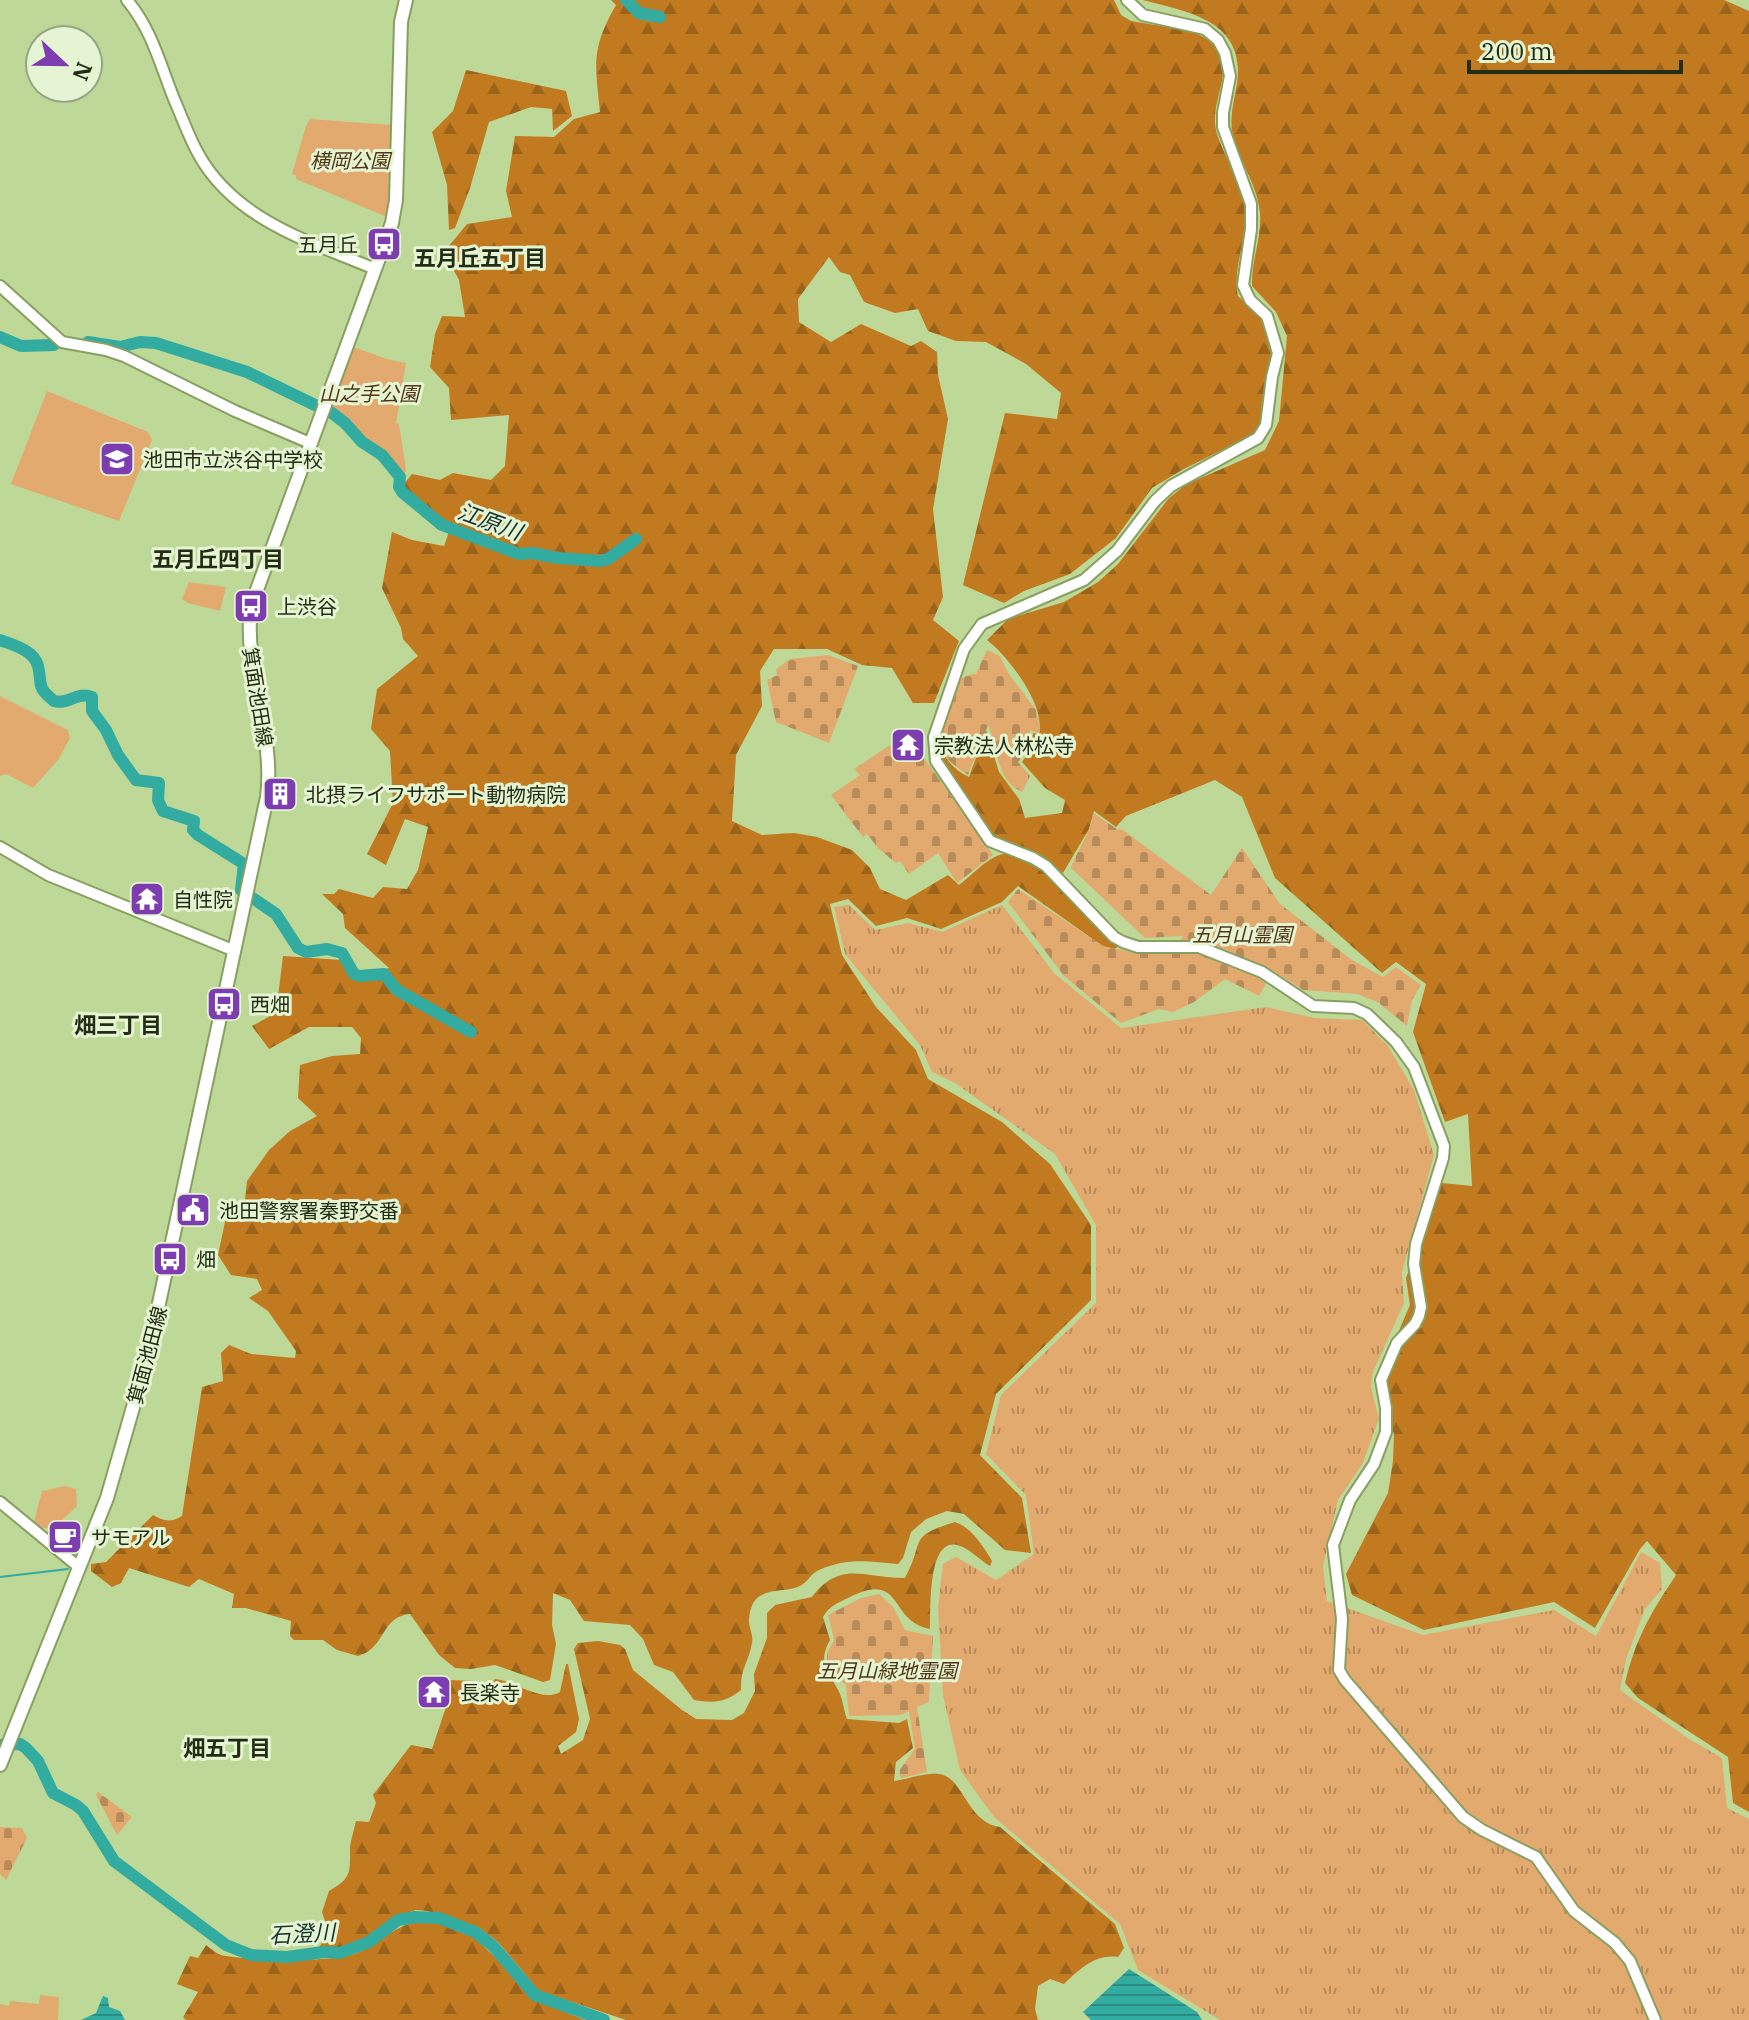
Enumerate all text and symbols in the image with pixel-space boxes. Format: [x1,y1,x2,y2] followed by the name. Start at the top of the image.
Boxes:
[24,24,104,104] north arrow
[1469,24,1681,74] scale bar
[1481,35,1553,67] text: 200 m
[66,58,100,85] text: N
[310,147,393,174] park label: 横岡公園
[365,225,403,263] bus stop icon: 五月丘
[298,231,358,258] place label: 五月丘
[414,243,546,272] district label: 五月丘五丁目
[319,380,422,407] park label: 山之手公園
[98,440,136,478] school or university icon: 池田市立渋谷中学校
[143,446,323,473] place label: 池田市立渋谷中学校
[454,496,528,547] water label: 江原川
[152,544,284,573] district label: 五月丘四丁目
[232,587,270,625] bus stop icon: 上渋谷
[277,593,337,620] place label: 上渋谷
[237,646,279,748] street label: 箕面池田線
[889,726,927,764] temple icon: 宗教法人林松寺
[934,732,1074,759] place label: 宗教法人林松寺
[261,775,299,813] building icon: 北摂ライフサポート動物病院
[306,781,566,808] place label: 北摂ライフサポート動物病院
[128,880,166,918] temple icon: 自性院
[173,886,233,913] place label: 自性院
[1192,921,1295,948] park label: 五月山霊園
[205,985,243,1023] bus stop icon: 西畑
[250,991,290,1018] place label: 西畑
[74,1010,162,1039] district label: 畑三丁目
[174,1191,212,1229] public building icon: 池田警察署秦野交番
[219,1197,399,1224] place label: 池田警察署秦野交番
[151,1240,189,1278] bus stop icon: 畑
[196,1246,216,1273] place label: 畑
[121,1303,173,1407] street label: 箕面池田線
[46,1518,84,1556] cafe icon: サモアル
[91,1524,171,1551] place label: サモアル
[817,1657,960,1684] park label: 五月山緑地霊園
[415,1673,453,1711] temple icon: 長楽寺
[460,1679,520,1706] place label: 長楽寺
[183,1733,271,1762] district label: 畑五丁目
[268,1917,338,1949] water label: 石澄川

